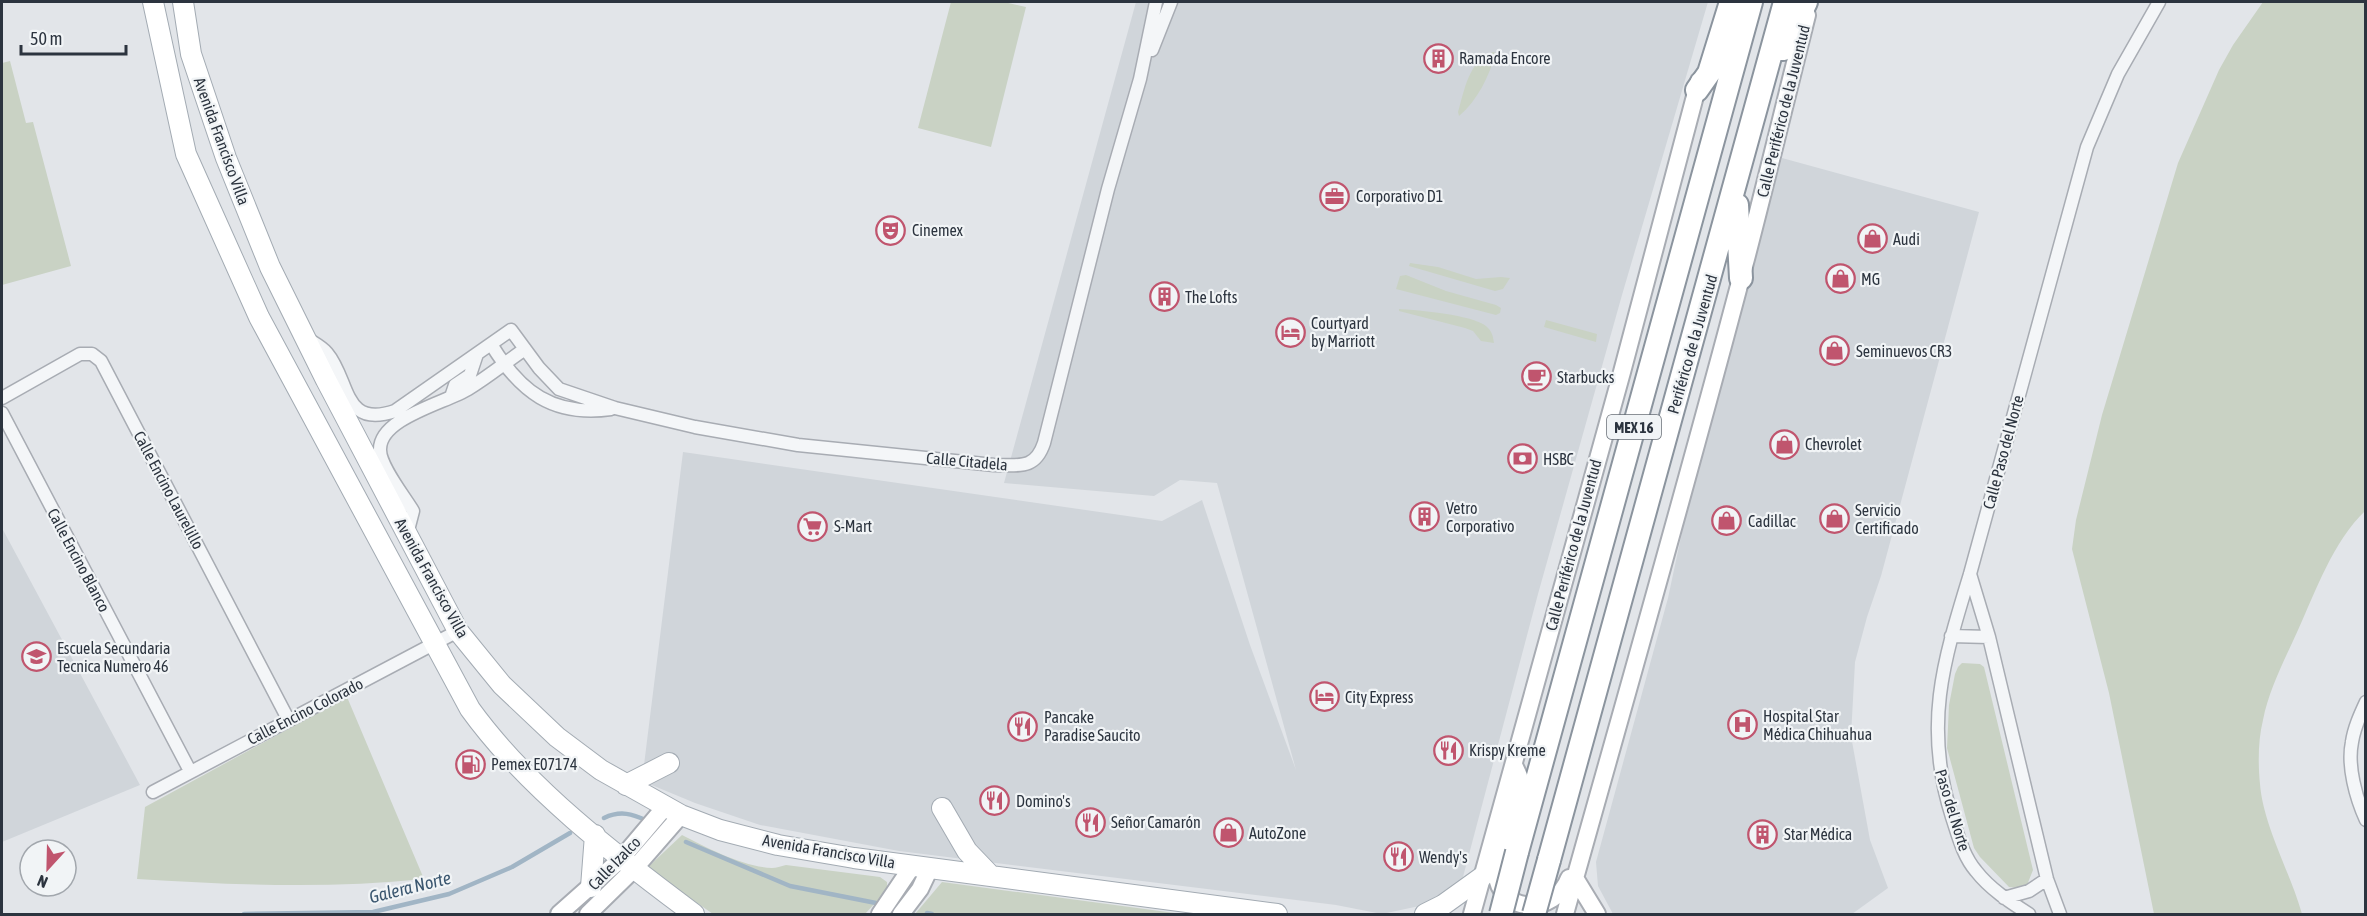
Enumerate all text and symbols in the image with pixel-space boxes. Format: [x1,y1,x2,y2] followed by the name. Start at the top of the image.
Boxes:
[21,18,126,56] scale bar
[1753,23,1813,199] street label: Calle Periférico de la Juventud
[30,28,62,49] text: 50 m
[1422,42,1454,74] building icon: Ramada Encore
[1459,49,1551,67] place label: Ramada Encore
[191,75,253,207] street label: Avenida Francisco Villa
[1319,180,1351,212] office icon: Corporativo D1
[1356,187,1443,206] place label: Corporativo D1
[875,214,907,246] theatre icon: Cinemex
[912,221,964,239] place label: Cinemex
[1856,223,1888,255] shop icon: Audi
[1893,230,1920,248] place label: Audi
[1824,263,1856,295] shop icon: MG
[1861,270,1880,288] place label: MG
[1663,272,1721,416] street label: Periférico de la Juventud
[1148,281,1180,313] building icon: The Lofts
[1185,288,1238,306] place label: The Lofts
[1311,314,1376,351] place label: Courtyard by Marriott
[1274,316,1306,348] hotel icon: Courtyard by Marriott
[1819,335,1851,367] shop icon: Seminuevos CR3
[1856,342,1952,360] place label: Seminuevos CR3
[1520,361,1552,393] cafe icon: Starbucks
[1557,368,1615,386] place label: Starbucks
[1979,393,2027,511] street label: Calle Paso del Norte
[1607,415,1661,439] road number: MEX 16
[130,428,208,552] street label: Calle Encino Laurelillo
[1768,428,1800,460] shop icon: Chevrolet
[1805,435,1862,453] place label: Chevrolet
[1506,443,1538,475] bank icon: HSBC
[925,448,1009,474] street label: Calle Citadela
[1543,450,1574,468] place label: HSBC
[1541,457,1605,633] street label: Calle Periférico de la Juventud
[1446,499,1515,536] place label: Vetro Corporativo
[1409,501,1441,533] building icon: Vetro Corporativo
[1855,501,1919,537] place label: Servicio Certificado
[1818,503,1850,535] shop icon: Servicio Certificado
[44,505,114,615] street label: Calle Encino Blanco
[1711,505,1743,537] shop icon: Cadillac
[797,510,829,542] supermarket icon: S-Mart
[1748,512,1796,530] place label: Cadillac
[392,515,472,641] street label: Avenida Francisco Villa
[834,517,872,535] place label: S-Mart
[57,639,170,675] place label: Escuela Secundaria Tecnica Numero 46
[20,641,52,673] school or university icon: Escuela Secundaria Tecnica Numero 46
[244,674,366,748] street label: Calle Encino Colorado
[1308,681,1340,713] hotel icon: City Express
[1345,688,1414,707] place label: City Express
[1763,707,1872,743] place label: Hospital Star Médica Chihuahua
[1044,708,1141,744] place label: Pancake Paradise Saucito
[1726,709,1758,741] hospital icon: Hospital Star Médica Chihuahua
[1007,710,1039,742] restaurant icon: Pancake Paradise Saucito
[1432,734,1464,766] restaurant icon: Krispy Kreme
[1469,741,1546,760] place label: Krispy Kreme
[454,748,486,780] fuel station icon: Pemex E07174
[491,755,578,773] place label: Pemex E07174
[1932,767,1974,853] street label: Paso del Norte
[979,785,1011,817] restaurant icon: Domino's
[1016,792,1071,810] place label: Domino's
[1074,806,1106,838] restaurant icon: Señor Camarón
[1111,813,1201,831] place label: Señor Camarón
[1212,817,1244,849] shop icon: AutoZone
[1747,818,1779,850] building icon: Star Médica
[1249,824,1306,842] place label: AutoZone
[1784,825,1852,843] place label: Star Médica
[761,830,897,872] street label: Avenida Francisco Villa
[584,833,644,893] street label: Calle Izalco
[18,838,78,898] north arrow
[1382,841,1414,873] restaurant icon: Wendy's
[1419,848,1468,867] place label: Wendy's
[367,867,453,907] water label: Galera Norte
[35,872,50,892] text: N

